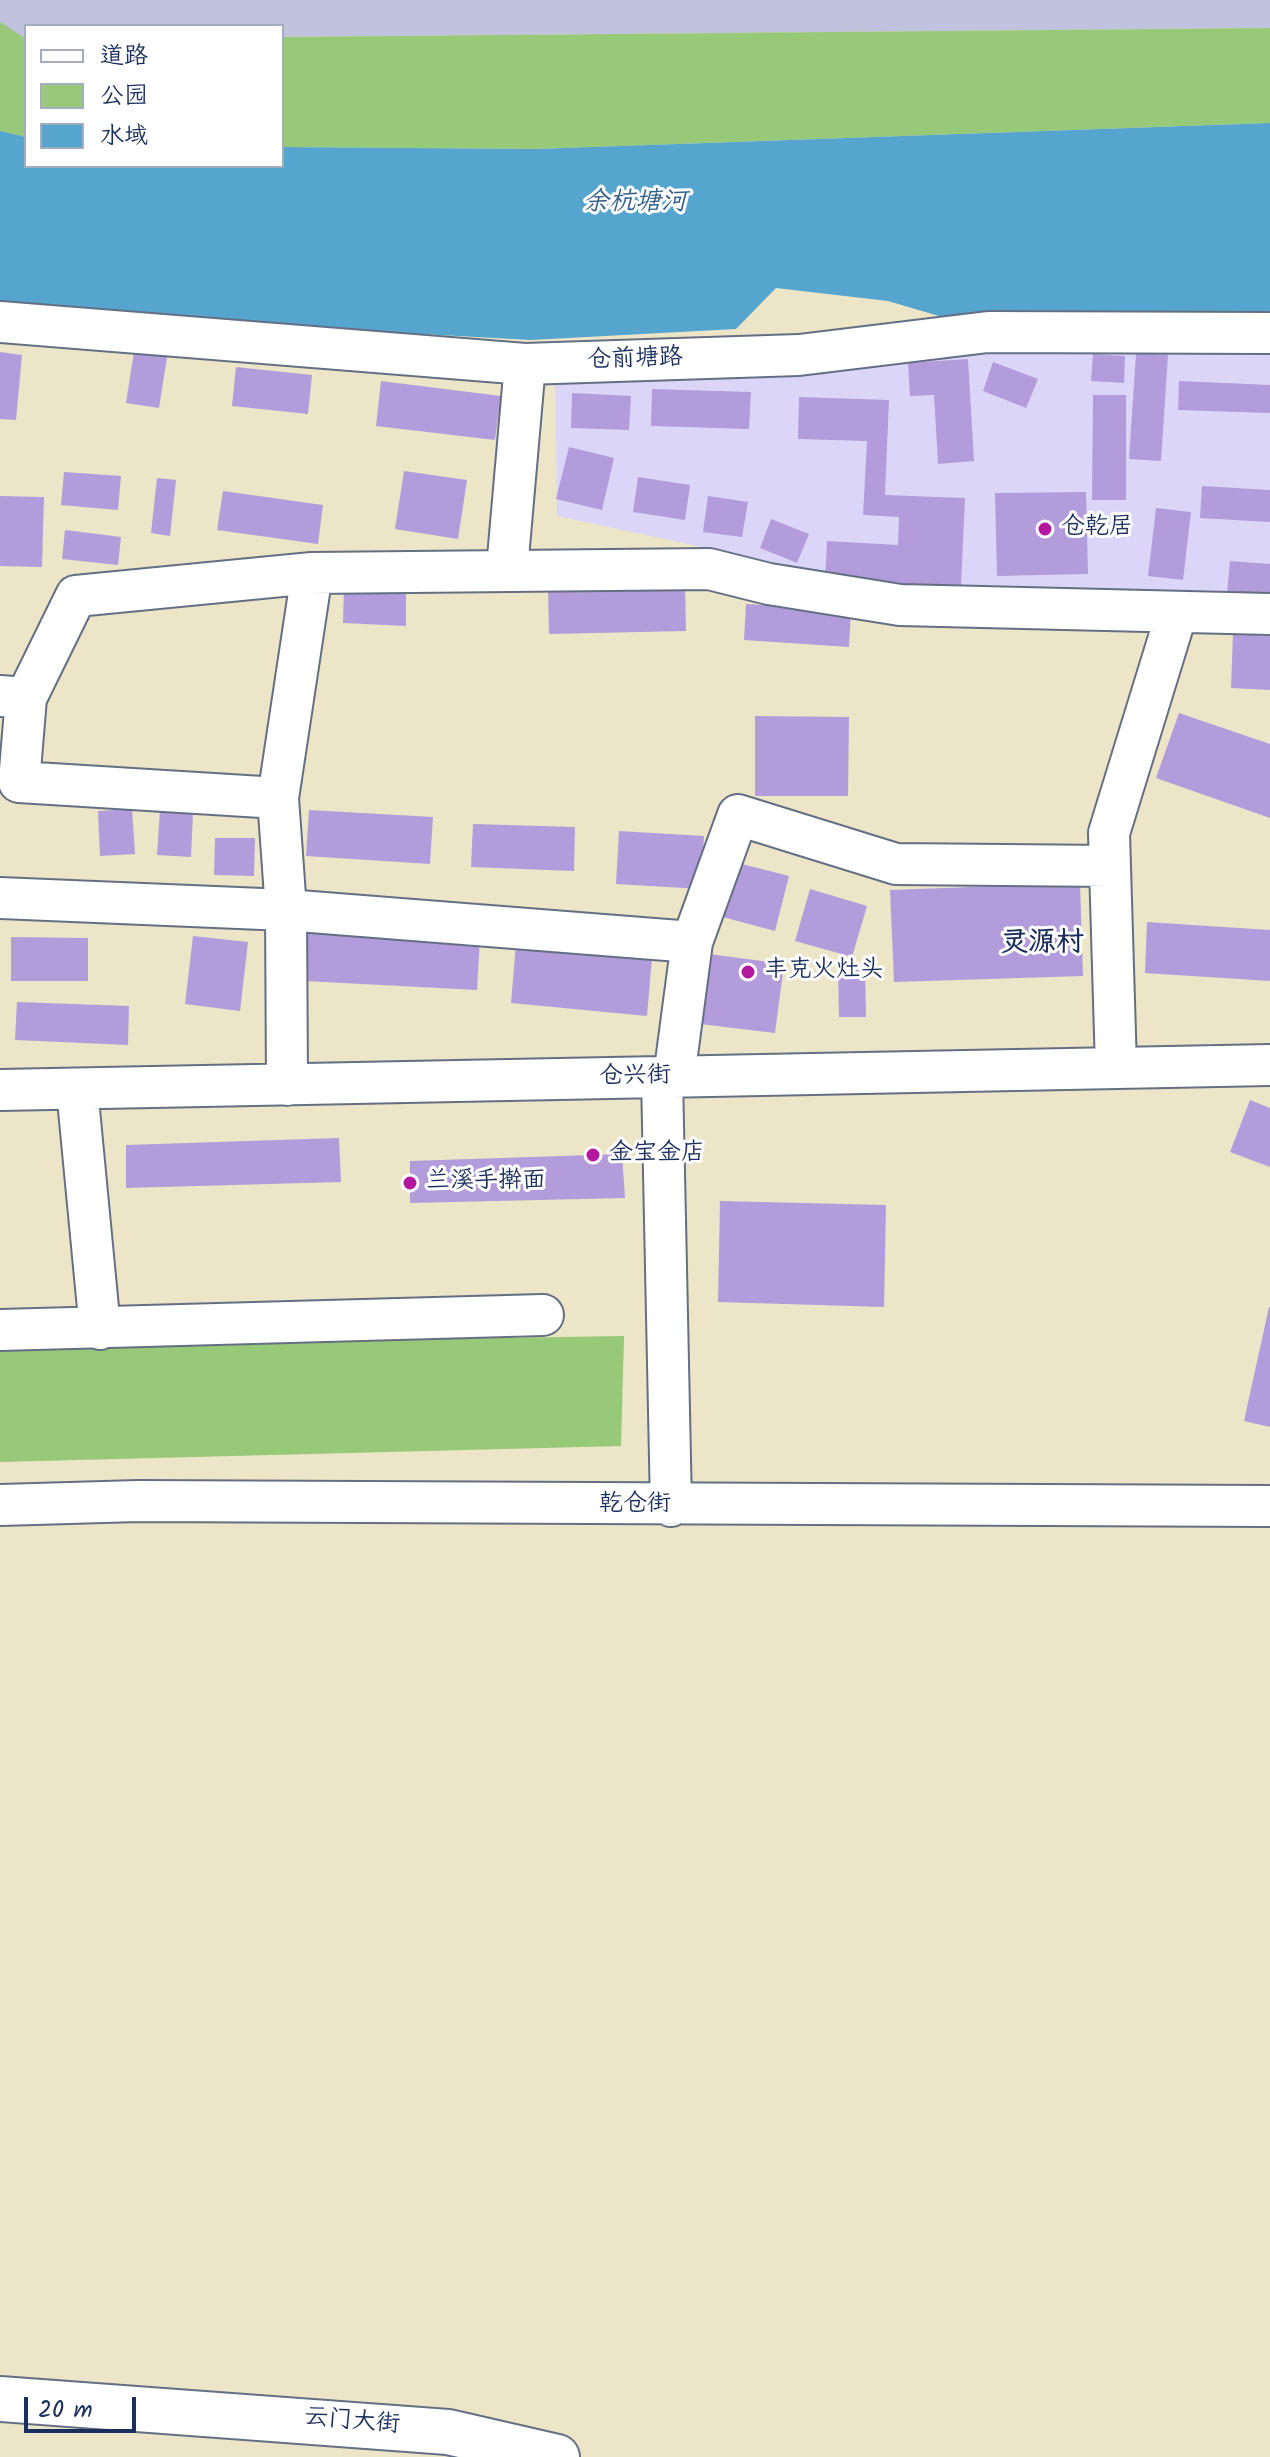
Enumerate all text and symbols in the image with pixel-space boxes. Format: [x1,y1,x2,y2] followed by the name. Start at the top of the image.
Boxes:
[24,24,284,168] legend
[100,37,148,76] text: 道路
[100,77,148,116] text: 公园
[100,117,148,156] text: 水域
[583,189,687,221] water label: 余杭塘河
[587,345,683,377] street label: 仓前塘路
[1061,515,1133,543] place label: 仓乾居
[1036,520,1054,538] marker: 仓乾居
[1000,928,1084,962] district label: 灵源村
[764,958,884,986] place label: 丰克火灶头
[739,963,757,981] marker: 丰克火灶头
[599,1063,671,1093] street label: 仓兴街
[609,1141,705,1169] place label: 金宝金店
[584,1146,602,1164] marker: 金宝金店
[426,1169,546,1197] place label: 兰溪手擀面
[401,1174,419,1192] marker: 兰溪手擀面
[599,1492,671,1520] street label: 乾仓街
[28,2381,140,2431] scale bar
[38,2391,93,2430] text: 20 m
[303,2404,401,2442] street label: 云门大街

